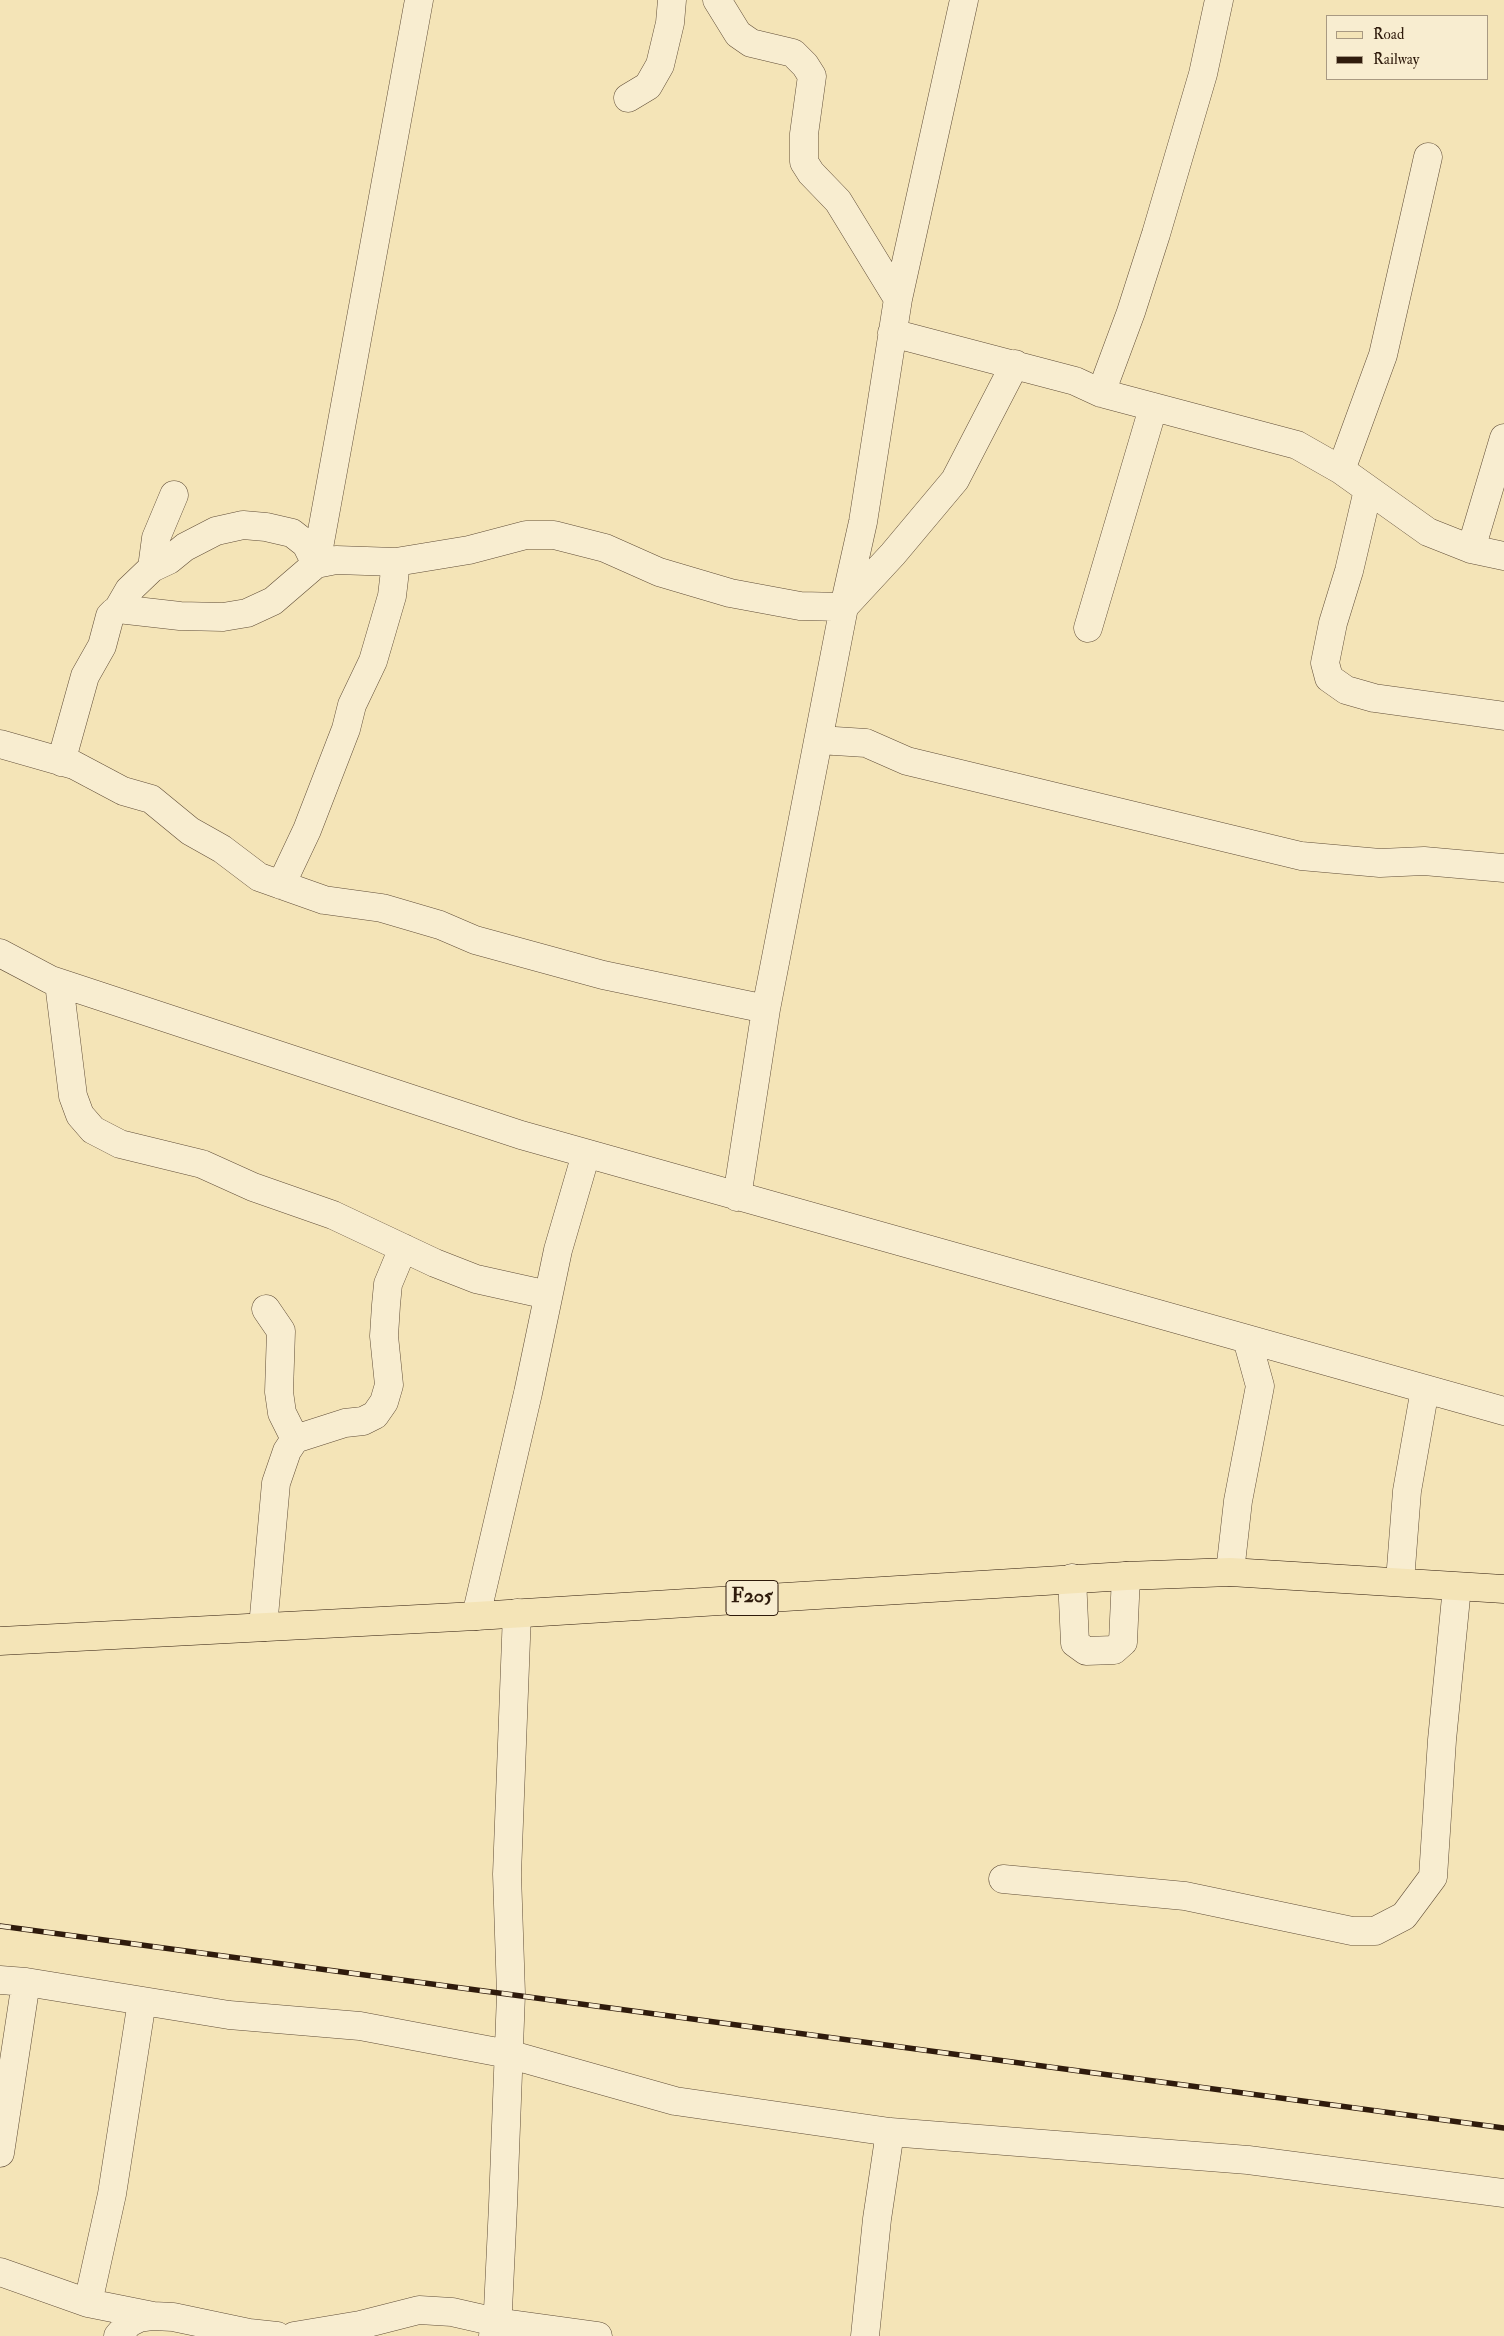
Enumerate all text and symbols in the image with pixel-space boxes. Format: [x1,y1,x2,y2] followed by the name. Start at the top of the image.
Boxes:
[1326,15,1489,80] legend
[1373,25,1404,44] text: Road
[1373,50,1419,69] text: Railway
[726,1580,778,1616] road number: F205

